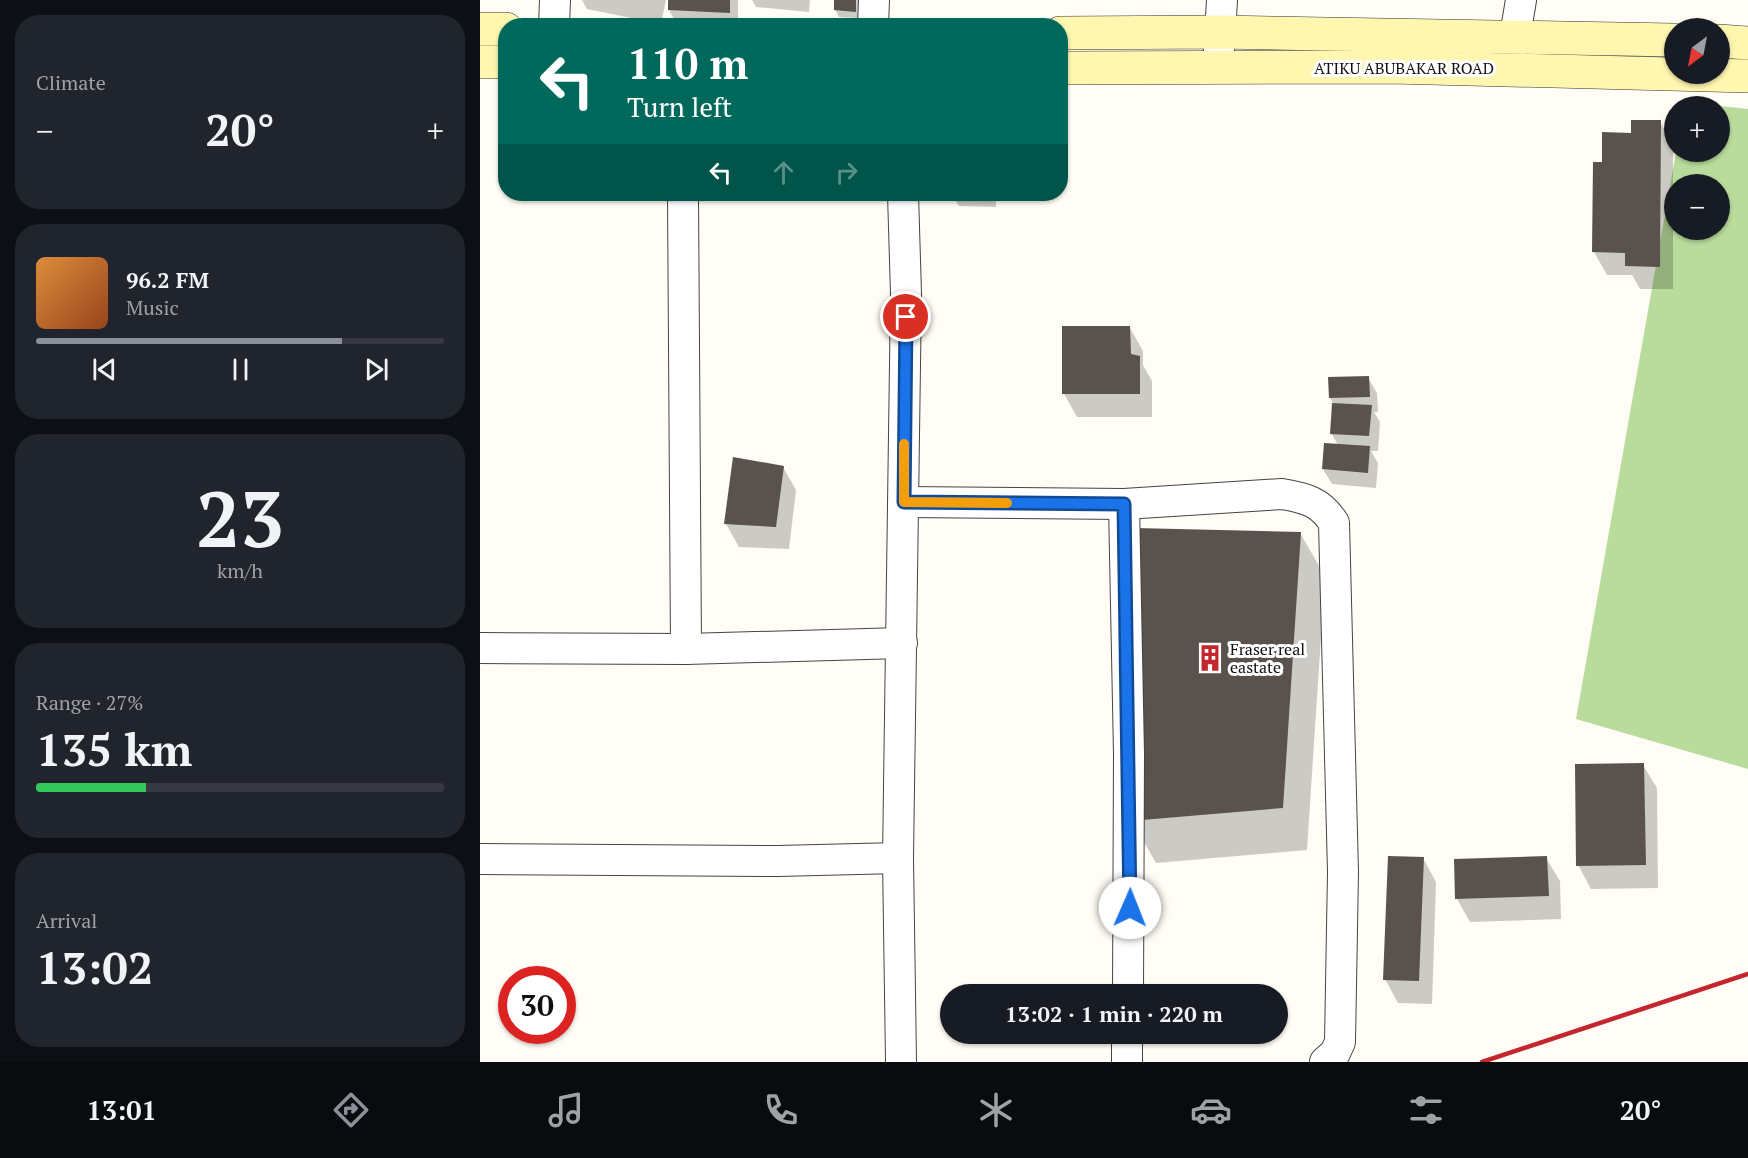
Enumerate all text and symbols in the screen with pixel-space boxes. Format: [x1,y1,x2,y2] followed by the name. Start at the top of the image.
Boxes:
[1664,18,1730,84] north arrow
[1664,18,1730,240] map controls
[627,35,748,91] text: 110 m
[528,42,606,120] icon: left
[1314,57,1494,79] street label: ATIKU ABUBAKAR ROAD
[36,69,106,96] text: Climate
[627,89,732,125] text: Turn left
[1664,96,1730,162] button: +
[205,99,275,159] text: 20°
[36,109,54,152] text: −
[426,109,444,152] text: +
[704,156,737,189] icon: left
[767,156,800,189] icon: ahead
[830,156,863,189] icon: right
[1664,174,1730,240] button: −
[126,265,209,294] text: 96.2 FM
[880,291,931,342] pin
[126,294,179,321] text: Music
[889,300,922,333] icon: arrive
[88,353,121,386] icon: previous
[224,353,257,386] icon: pause
[360,353,393,386] icon: next
[196,466,284,569] text: 23
[217,557,263,584] text: km/h
[1230,638,1305,678] place label: Fraser real eastate
[1195,643,1225,673] building icon: Fraser real eastate
[36,689,143,716] text: Range · 27%
[36,719,192,779] text: 135 km
[1098,876,1162,940] position arrow
[36,907,97,934] text: Arrival
[36,937,153,997] text: 13:02
[498,966,576,1044] speed limit sign: 30
[1005,999,1223,1028] text: 13:02 · 1 min · 220 m
[330,1089,372,1131] icon: directions
[545,1089,587,1131] icon: music
[760,1089,802,1131] icon: phone
[975,1089,1017,1131] icon: climate
[1190,1089,1232,1131] icon: car
[1405,1089,1447,1131] icon: filters
[87,1092,157,1128] text: 13:01
[1620,1092,1661,1128] text: 20°

